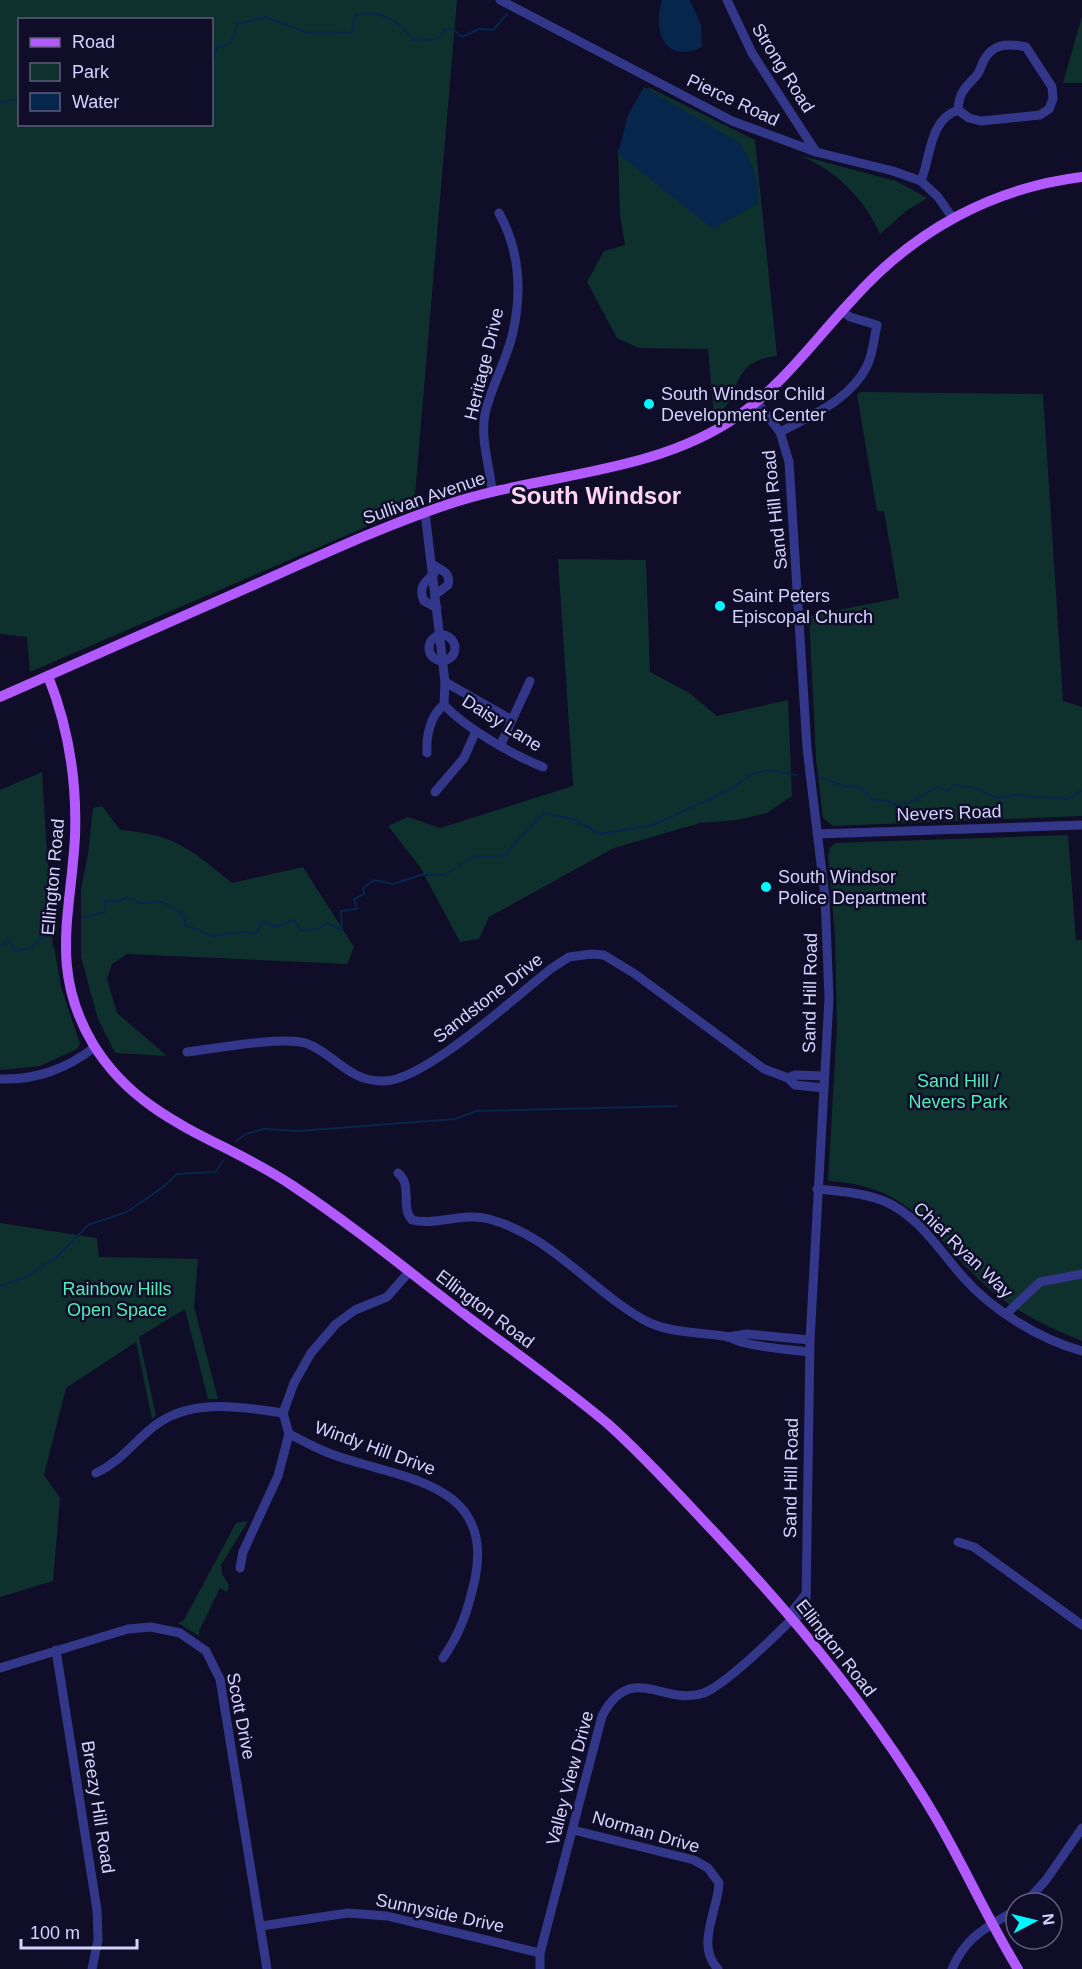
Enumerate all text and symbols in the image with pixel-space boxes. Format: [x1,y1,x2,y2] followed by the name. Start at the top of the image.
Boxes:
[18,18,213,126] legend
[748,20,818,116] street label: Strong Road
[72,32,115,52] text: Road
[72,62,110,82] text: Park
[684,70,782,130] street label: Pierce Road
[72,92,119,112] text: Water
[460,306,508,422] street label: Heritage Drive
[661,384,826,425] place label: South Windsor Child Development Center
[642,397,656,411] marker: South Windsor Child Development Center
[759,449,791,571] street label: Sand Hill Road
[360,468,488,528] street label: Sullivan Avenue
[511,482,681,509] district label: South Windsor
[732,586,873,627] place label: Saint Peters Episcopal Church
[713,599,727,613] marker: Saint Peters Episcopal Church
[459,691,545,755] street label: Daisy Lane
[896,801,1002,825] street label: Nevers Road
[38,818,68,936] street label: Ellington Road
[778,867,926,908] place label: South Windsor Police Department
[759,880,773,894] marker: South Windsor Police Department
[799,933,821,1053] street label: Sand Hill Road
[429,949,547,1047] street label: Sandstone Drive
[908,1071,1009,1112] park label: Sand Hill / Nevers Park
[910,1198,1016,1302] street label: Chief Ryan Way
[432,1266,538,1352] street label: Ellington Road
[62,1279,172,1320] park label: Rainbow Hills Open Space
[312,1417,438,1479] street label: Windy Hill Drive
[780,1418,802,1538] street label: Sand Hill Road
[792,1596,880,1700] street label: Ellington Road
[223,1671,259,1761] street label: Scott Drive
[542,1709,598,1847] street label: Valley View Drive
[78,1739,118,1875] street label: Breezy Hill Road
[590,1807,702,1857] street label: Norman Drive
[374,1890,506,1936] street label: Sunnyside Drive
[1004,1891,1064,1951] north arrow
[21,1912,136,1950] scale bar
[1039,1912,1058,1926] text: N
[30,1923,80,1943] text: 100 m

